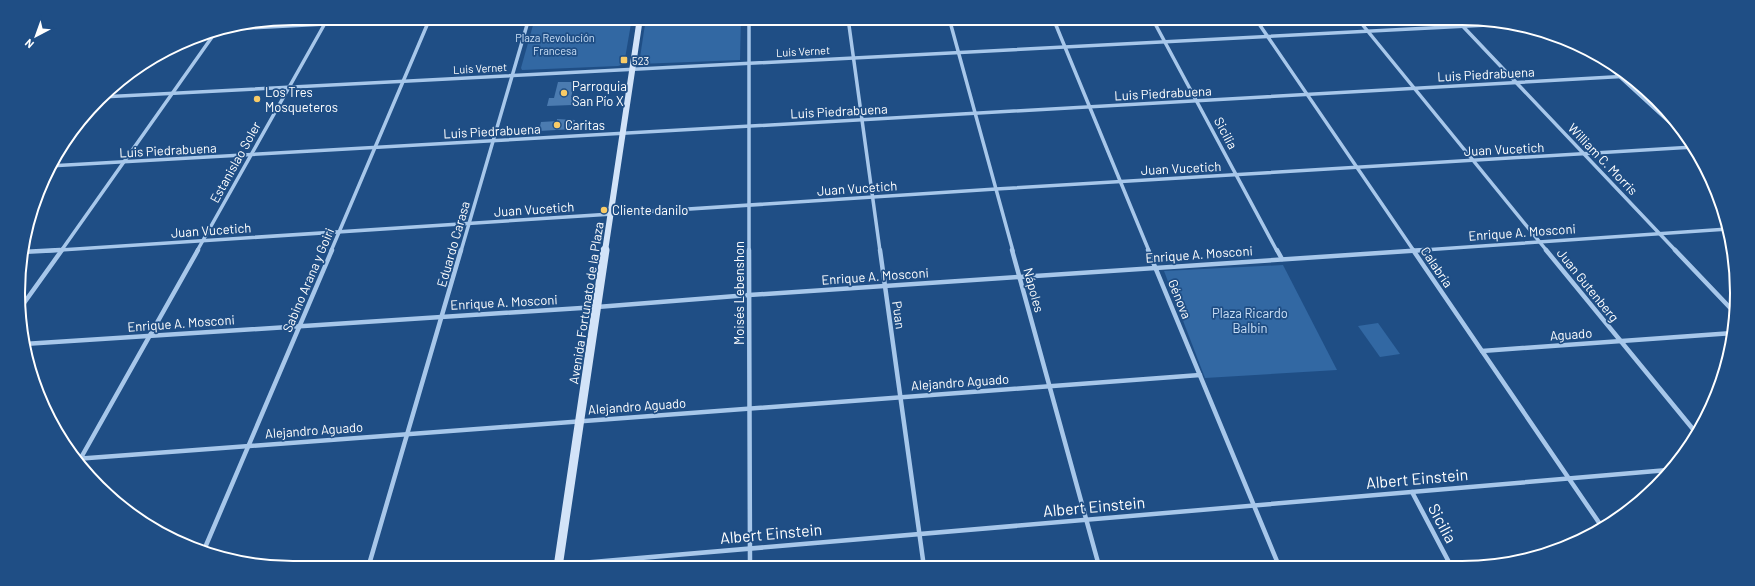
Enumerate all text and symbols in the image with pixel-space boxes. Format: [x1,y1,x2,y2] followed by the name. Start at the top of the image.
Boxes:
[16,16,56,56] north arrow
[515,31,595,57] park label: Plaza Revolución Francesa
[22,37,36,51] text: N
[776,43,830,59] street label: Luis Vernet
[632,54,649,67] place label: 523
[619,55,629,65] marker: 523
[453,60,507,76] street label: Luis Vernet
[1437,63,1535,85] street label: Luis Piedrabuena
[572,78,627,109] place label: Parroquia San Pío X
[1114,82,1212,104] street label: Luis Piedrabuena
[265,84,338,115] place label: Los Tres Mosqueteros
[559,88,569,98] marker: Parroquia San Pío X
[252,94,262,104] marker: Los Tres Mosqueteros
[790,100,888,122] street label: Luis Piedrabuena
[1211,114,1241,152] street label: Sicilia
[565,117,605,133] place label: Caritas
[206,118,264,206] street label: Estanislao Soler
[443,120,541,142] street label: Luis Piedrabuena
[552,120,562,130] marker: Caritas
[1565,120,1641,198] street label: William C. Morris
[119,139,217,161] street label: Luis Piedrabuena
[1463,139,1545,159] street label: Juan Vucetich
[1140,158,1222,178] street label: Juan Vucetich
[816,177,898,199] street label: Juan Vucetich
[493,198,575,220] street label: Juan Vucetich
[433,199,473,289] street label: Eduardo Carasa
[612,202,688,218] place label: Cliente danilo
[599,205,609,215] marker: Cliente danilo
[170,219,252,241] street label: Juan Vucetich
[1468,220,1576,244] street label: Enrique A. Mosconi
[565,221,607,385] street label: Avenida Fortunato de la Plaza
[279,225,337,335] street label: Sabino Arana y Goiri
[731,241,747,345] street label: Moisés Lebenshon
[1145,242,1253,266] street label: Enrique A. Mosconi
[1418,244,1456,290] street label: Calabria
[1554,245,1622,325] street label: Juan Gutenberg
[821,264,929,288] street label: Enrique A. Mosconi
[1020,266,1048,314] street label: Nápoles
[1165,277,1195,321] street label: Génova
[450,291,558,313] street label: Enrique A. Mosconi
[889,300,909,330] street label: Puan
[1212,305,1288,336] park label: Plaza Ricardo Balbin
[127,311,235,335] street label: Enrique A. Mosconi
[1549,325,1593,343] street label: Aguado
[910,371,1010,393] street label: Alejandro Aguado
[587,395,687,417] street label: Alejandro Aguado
[264,419,364,441] street label: Alejandro Aguado
[1365,464,1469,492] street label: Albert Einstein
[1042,492,1146,520] street label: Albert Einstein
[1425,500,1461,546] street label: Sicilia
[719,519,823,547] street label: Albert Einstein

